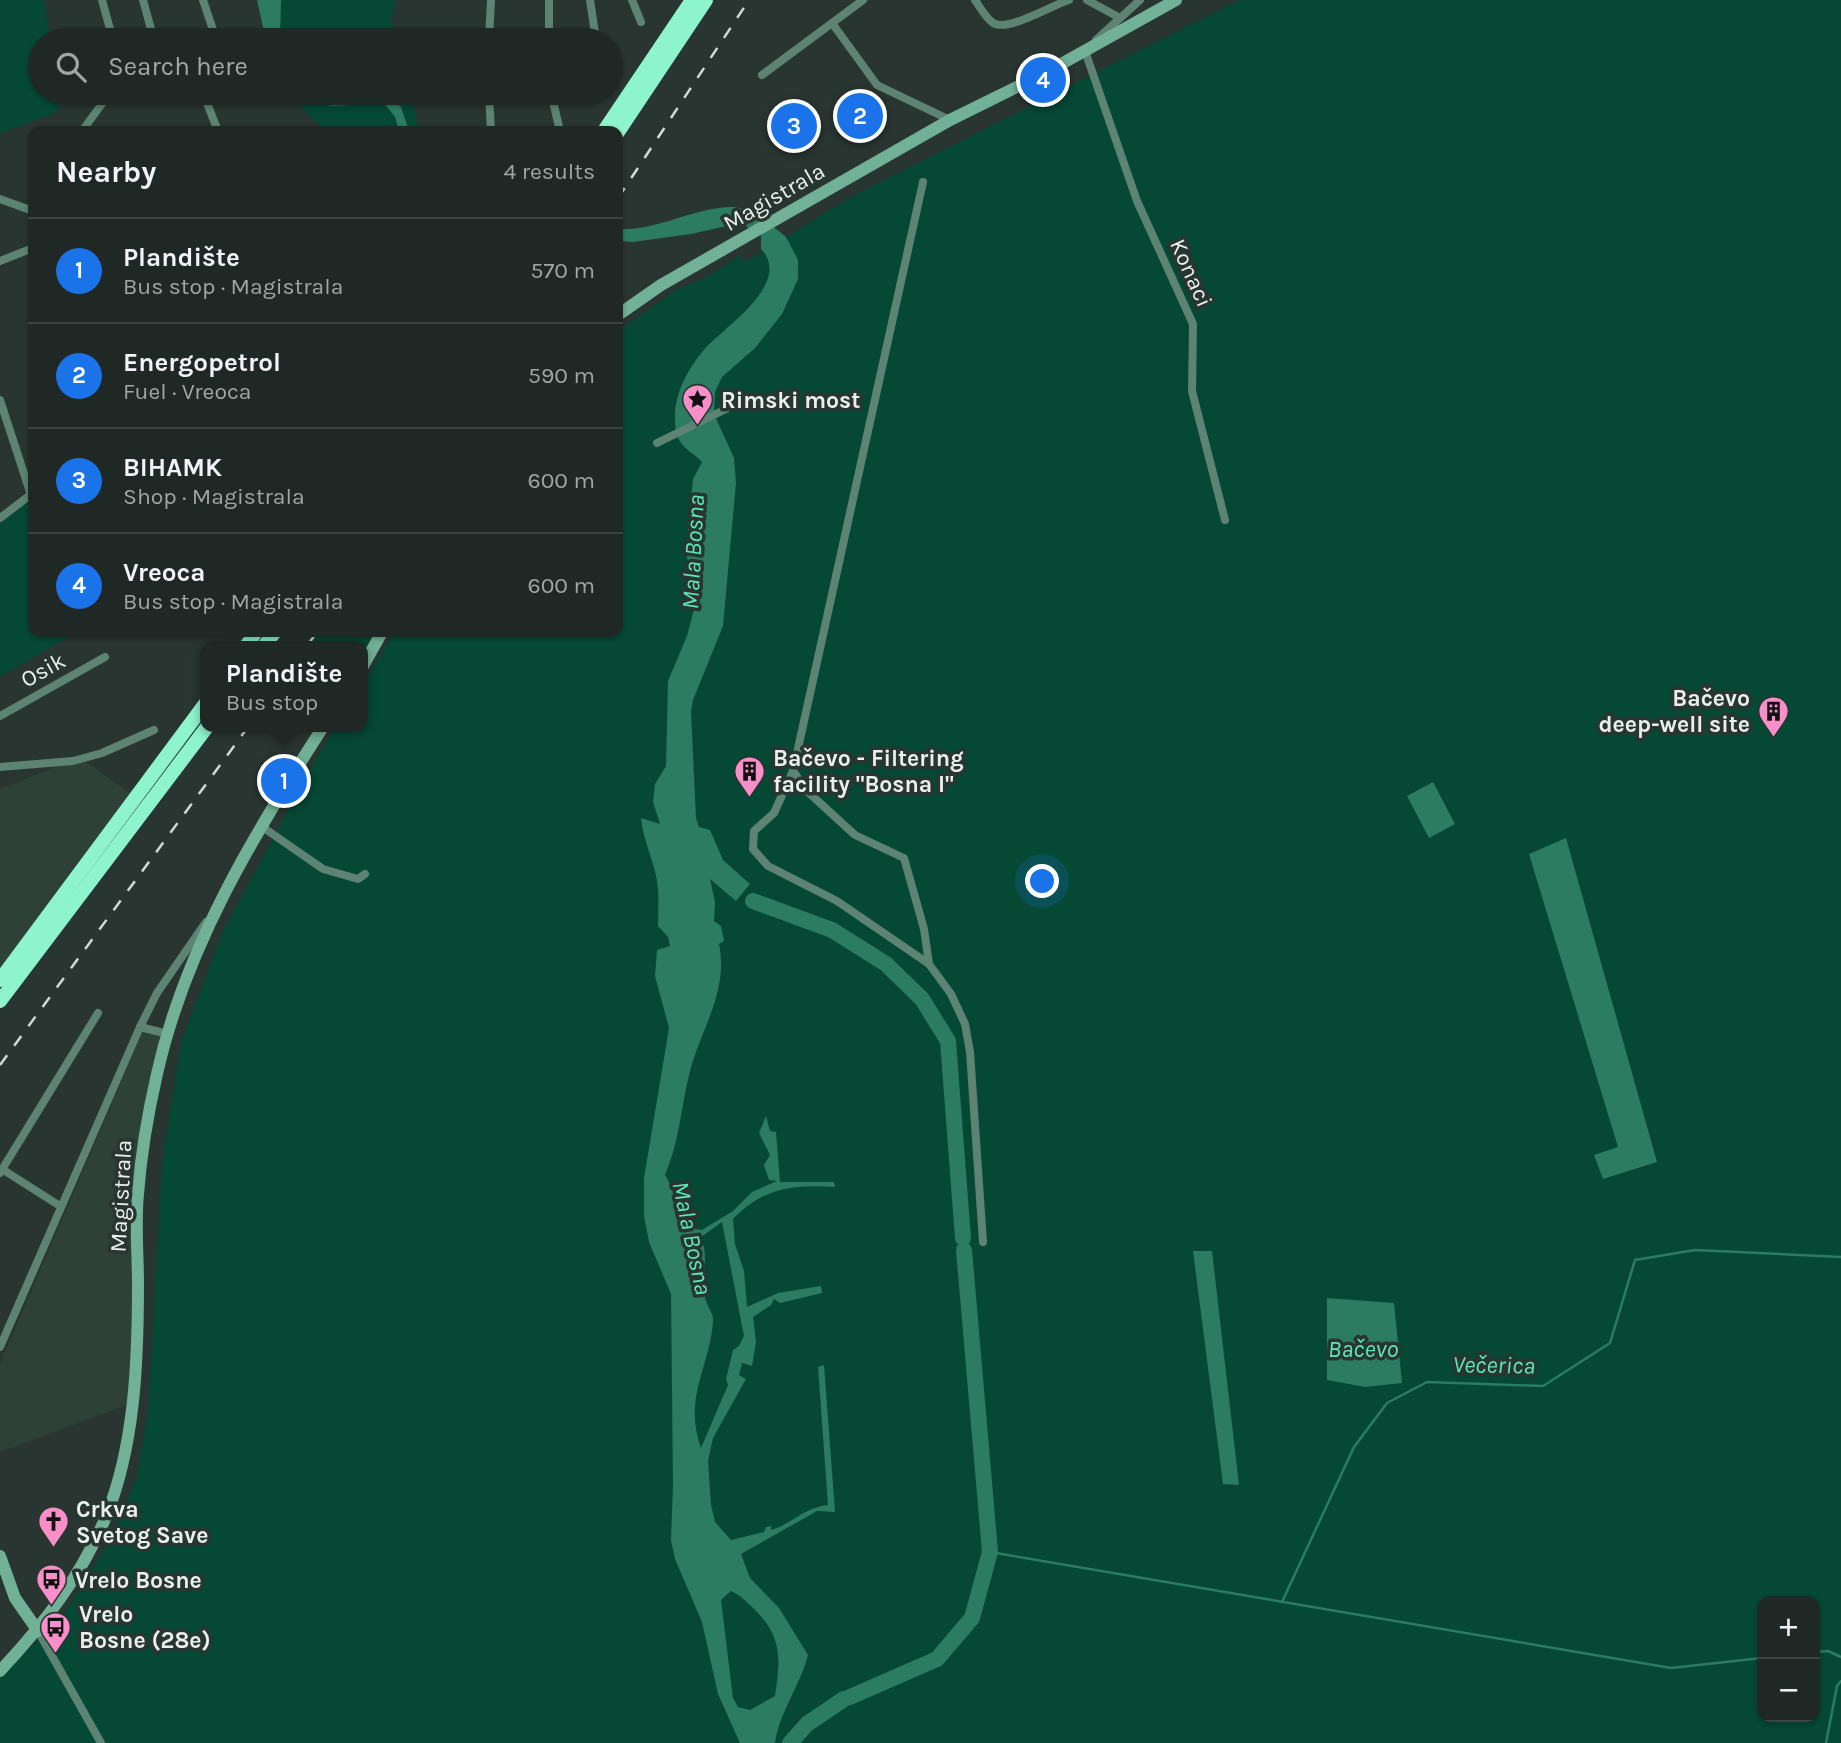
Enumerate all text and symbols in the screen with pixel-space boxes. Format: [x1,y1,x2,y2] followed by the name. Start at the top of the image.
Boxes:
[28,28,623,105] search box
[52,48,90,86] icon: search
[108,51,248,82] text: Search here
[1020,54,1066,106] pin: 4
[837,90,883,142] pin: 2
[771,100,817,152] pin: 3
[56,154,156,190] text: Nearby
[718,157,830,237] street label: Magistrala
[503,158,595,185] text: 4 results
[1164,235,1218,311] street label: Konaci
[123,242,240,273] text: Plandište
[75,257,83,284] text: 1
[531,257,595,284] text: 570 m
[123,273,343,300] text: Bus stop · Magistrala
[123,347,281,378] text: Energopetrol
[72,362,86,389] text: 2
[528,362,595,389] text: 590 m
[123,378,252,405] text: Fuel · Vreoca
[681,383,715,427] place icon: Rimski most
[721,387,860,414] place label: Rimski most
[123,452,222,483] text: BIHAMK
[72,467,86,494] text: 3
[528,467,595,494] text: 600 m
[123,483,305,510] text: Shop · Magistrala
[676,494,710,610] water label: Mala Bosna
[123,557,206,588] text: Vreoca
[72,572,86,599] text: 4
[528,572,595,599] text: 600 m
[123,588,343,615] text: Bus stop · Magistrala
[200,641,368,732] popup
[16,647,70,693] street label: Osik
[226,658,342,689] text: Plandište
[1598,685,1750,738] place label: Bačevo deep-well site
[226,689,318,716] text: Bus stop
[1756,694,1790,738] building icon: Bačevo deep-well site
[773,745,964,798] place label: Bačevo - Filtering facility "Bosna I"
[733,754,767,798] building icon: Bačevo - Filtering facility "Bosna I"
[261,755,307,807] pin: 1
[1025,864,1059,898] your location
[105,1139,137,1253] street label: Magistrala
[666,1179,718,1297] water label: Mala Bosna
[1328,1335,1398,1363] water label: Bačevo
[1452,1350,1536,1380] water label: Večerica
[76,1496,208,1549] place label: Crkva Svetog Save
[36,1505,70,1549] church icon: Crkva Svetog Save
[35,1563,69,1607] bus stop icon: Vrelo Bosne
[75,1567,202,1594] place label: Vrelo Bosne
[1757,1596,1820,1722] map controls
[1757,1596,1820,1659] button: +
[79,1601,211,1654] place label: Vrelo Bosne (28e)
[39,1610,73,1654] bus stop icon: Vrelo Bosne (28e)
[1757,1659,1820,1722] button: −

